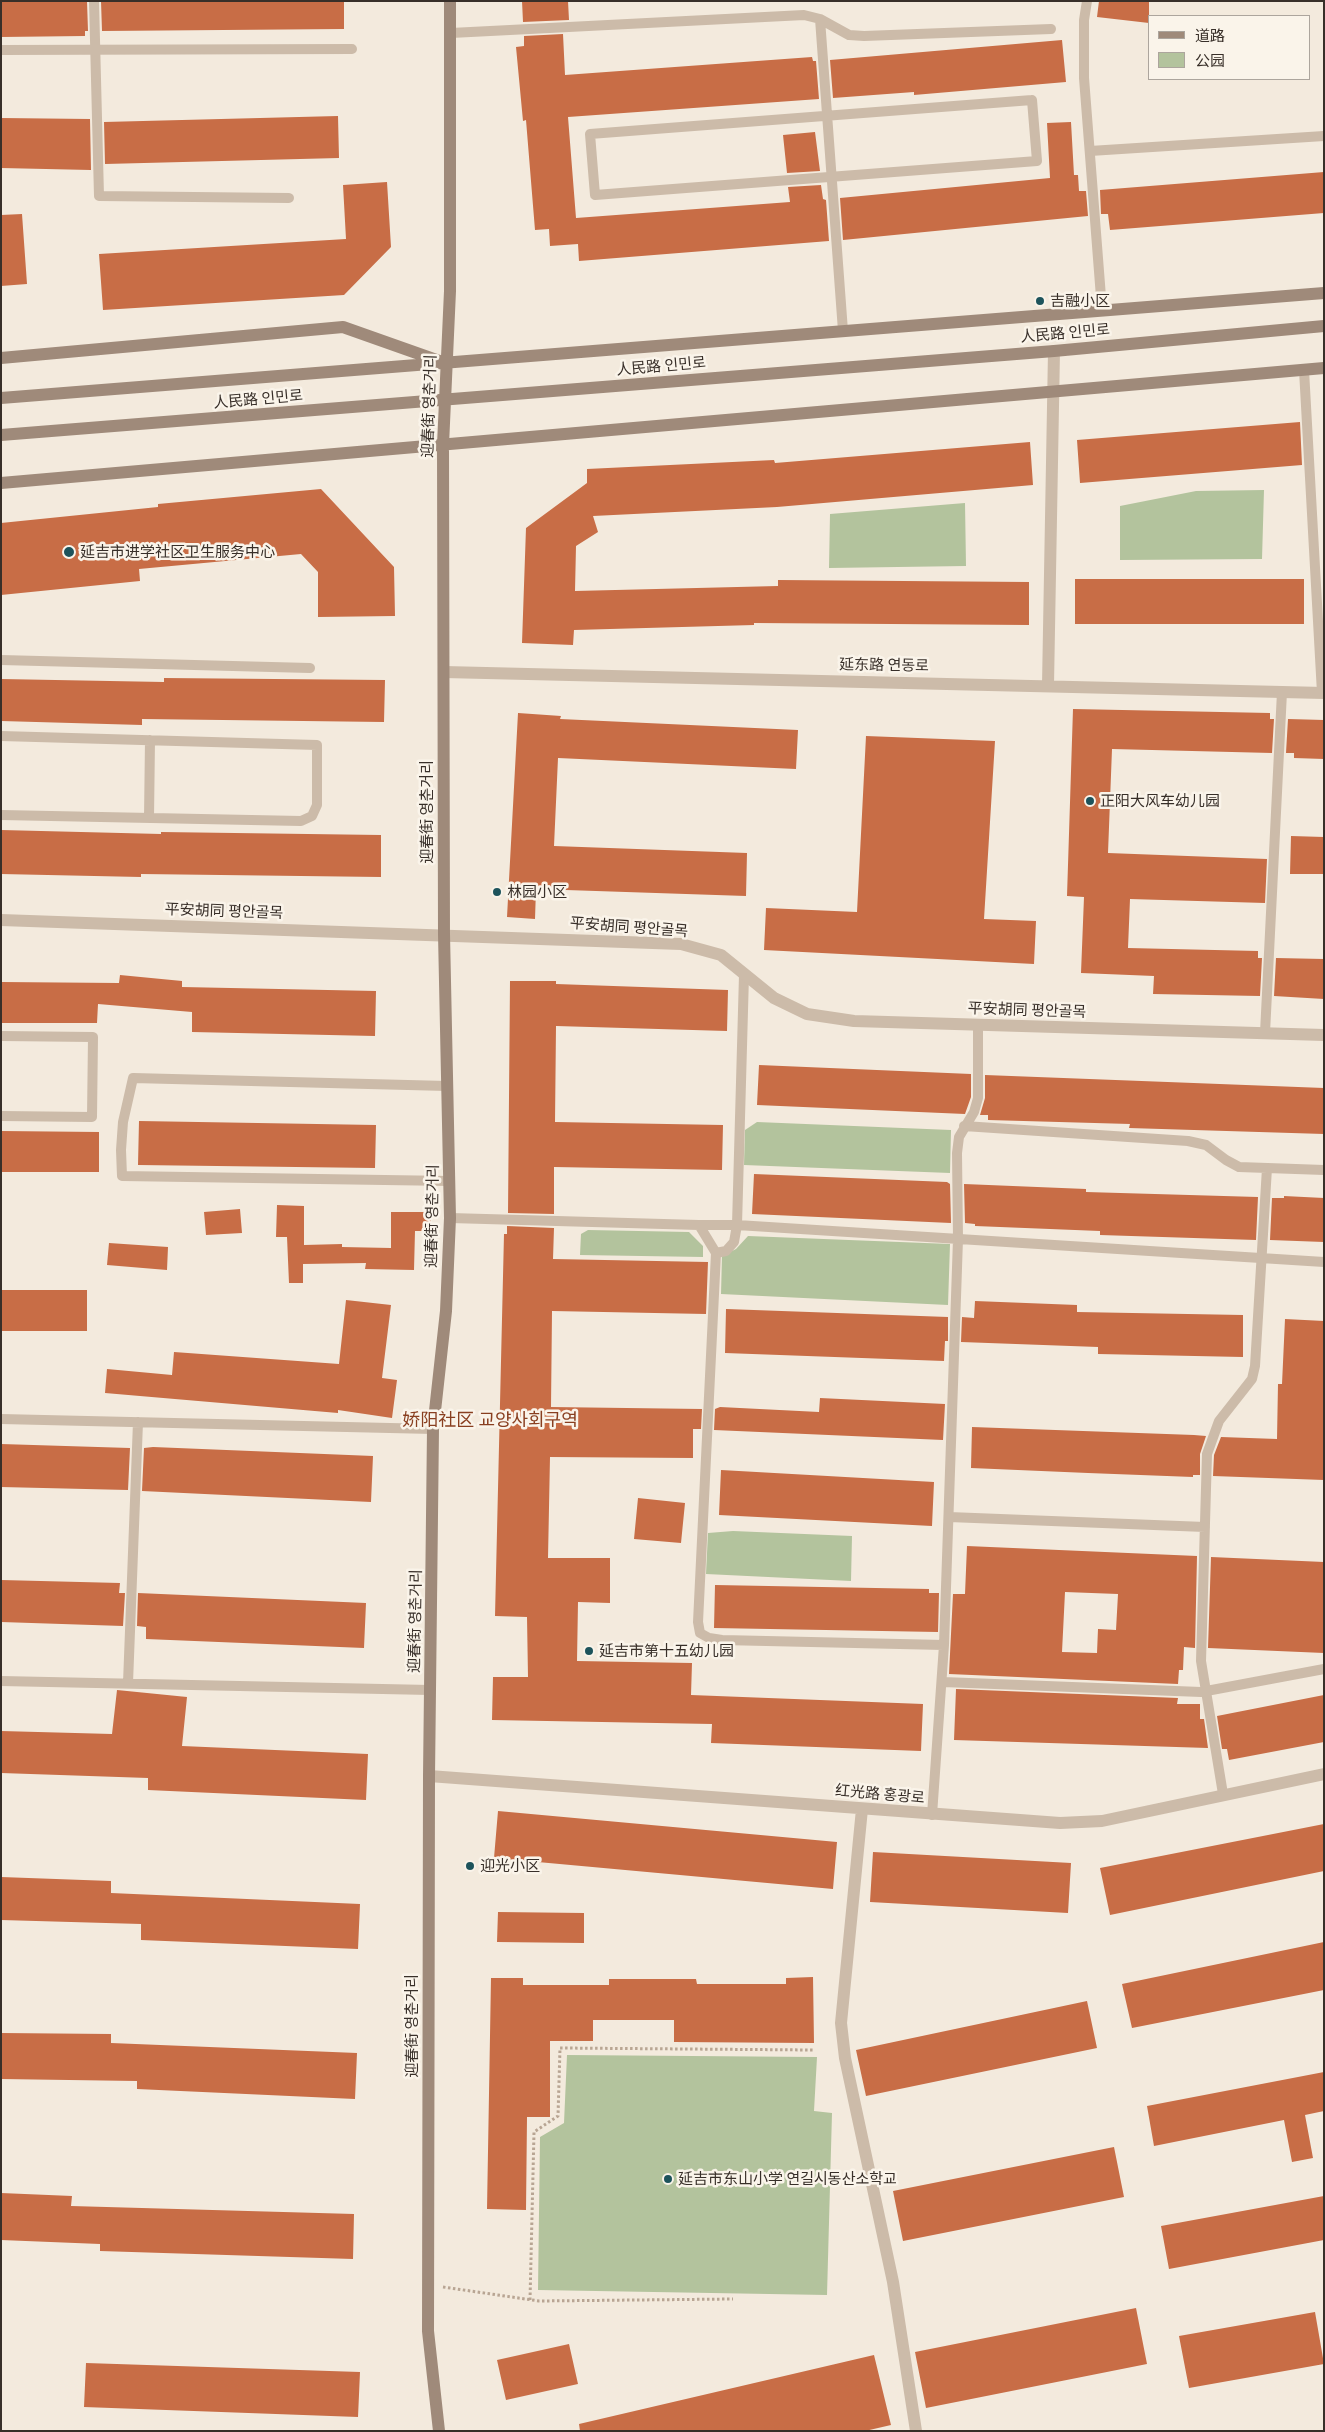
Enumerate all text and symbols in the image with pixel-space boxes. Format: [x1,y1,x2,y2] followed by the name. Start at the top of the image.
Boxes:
[1148,15,1310,80] legend
[1195,27,1225,44] text: 道路
[1195,52,1225,69] text: 公园
[1050,292,1110,310] place label: 吉融小区
[1034,295,1046,307] marker: 吉融小区
[1019,320,1111,346] street label: 人民路 인민로
[615,353,707,379] street label: 人民路 인민로
[418,354,440,458] street label: 迎春街 영춘거리
[212,386,304,412] street label: 人民路 인민로
[80,543,275,561] place label: 延吉市进学社区卫生服务中心
[62,545,76,559] marker: 延吉市进学社区卫生服务中心
[839,655,929,675] street label: 延东路 연동로
[418,760,436,864] street label: 迎春街 영춘거리
[1100,792,1220,810] place label: 正阳大风车幼儿园
[1084,795,1096,807] marker: 正阳大风车幼儿园
[507,883,567,901] place label: 林园小区
[491,886,503,898] marker: 林园小区
[164,900,284,922] street label: 平安胡同 평안골목
[569,914,689,940] street label: 平安胡同 평안골목
[967,999,1087,1021] street label: 平安胡同 평안골목
[422,1164,442,1268] street label: 迎春街 영춘거리
[402,1409,578,1431] district label: 娇阳社区 교양사회구역
[405,1569,425,1673] street label: 迎春街 영춘거리
[599,1642,734,1660] place label: 延吉市第十五幼儿园
[583,1645,595,1657] marker: 延吉市第十五幼儿园
[834,1781,926,1807] street label: 红光路 홍광로
[480,1857,540,1875] place label: 迎光小区
[464,1860,476,1872] marker: 迎光小区
[403,1974,421,2078] street label: 迎春街 영춘거리
[678,2170,897,2188] place label: 延吉市东山小学 연길시동산소학교
[662,2173,674,2185] marker: 延吉市东山小学 연길시동산소학교

